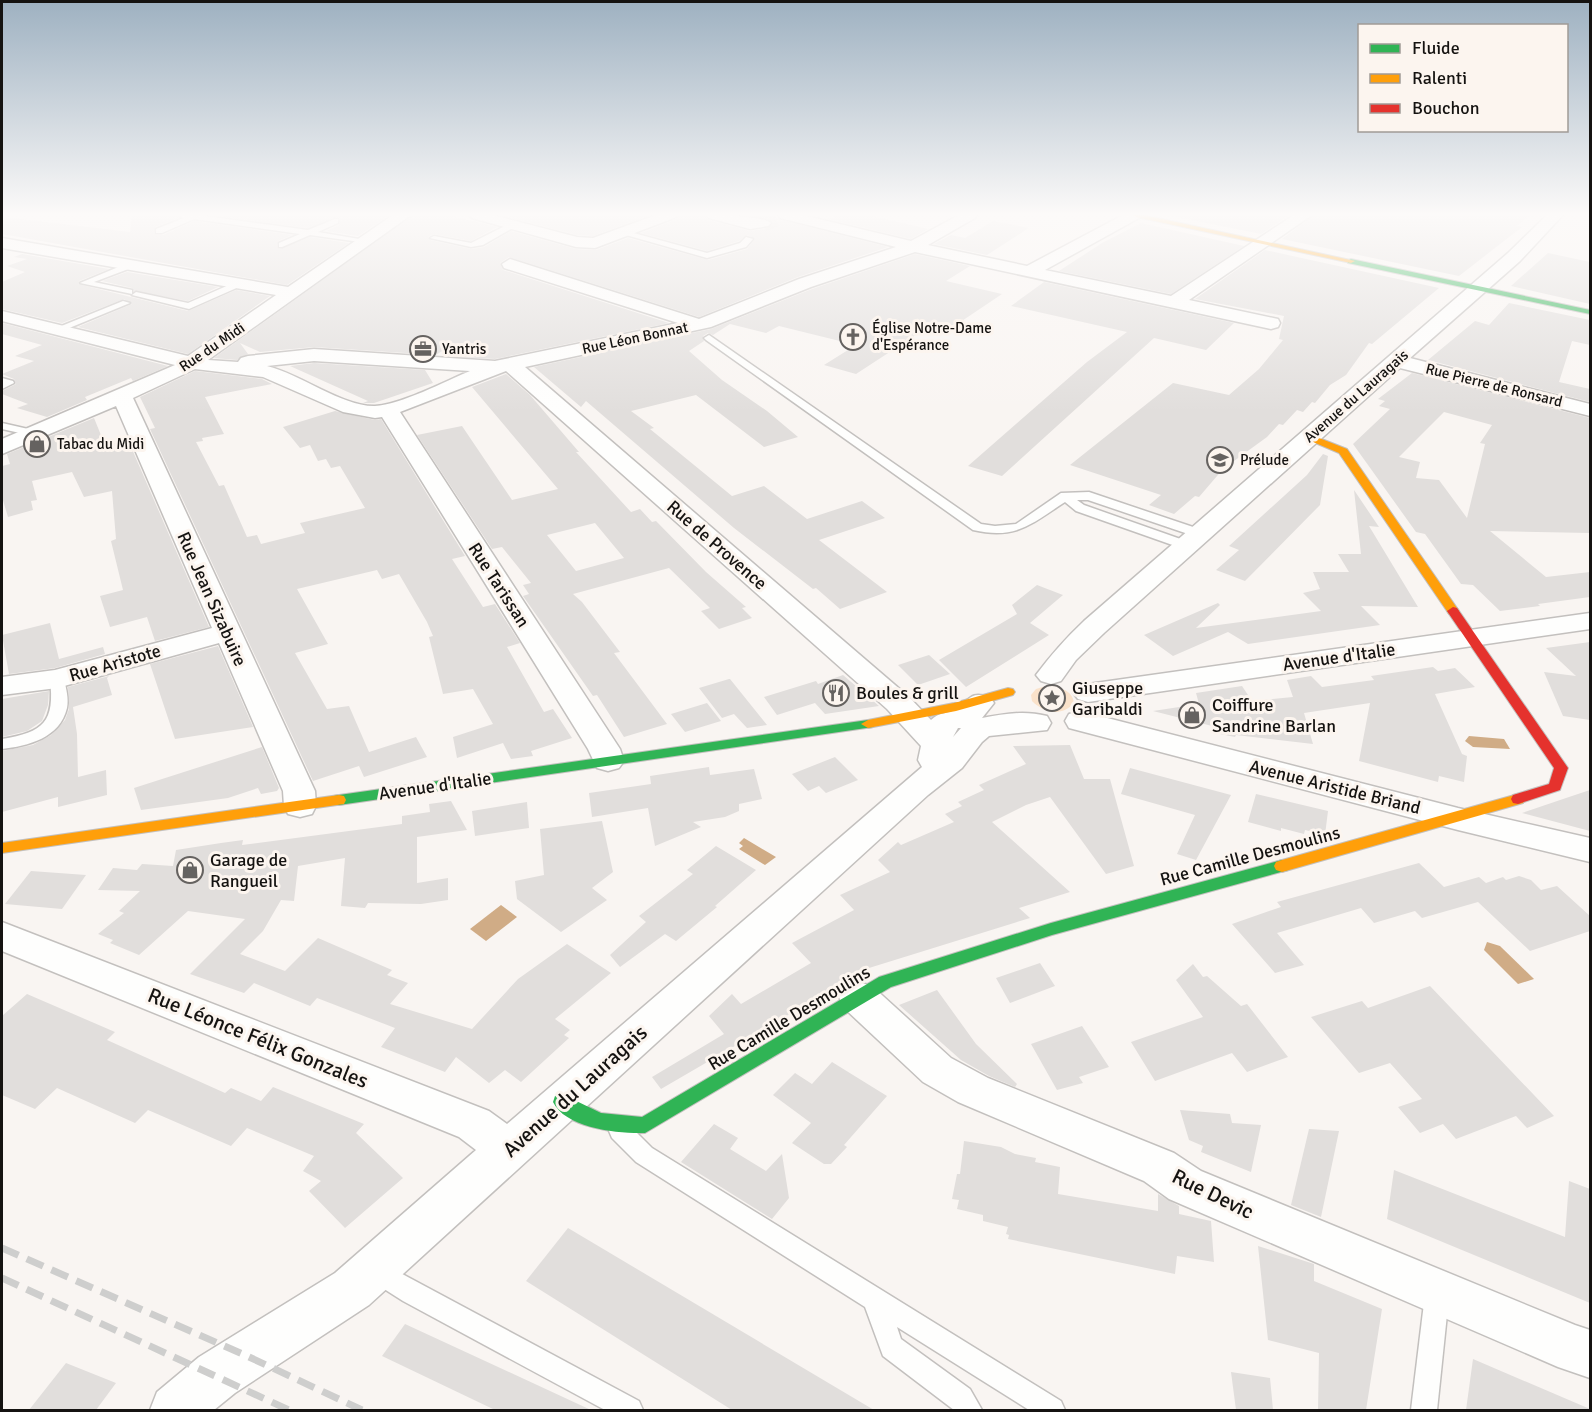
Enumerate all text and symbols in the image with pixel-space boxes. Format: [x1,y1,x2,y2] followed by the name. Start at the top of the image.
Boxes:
[1358,24,1568,132] legend
[1412,37,1460,59] text: Fluide
[1412,67,1467,89] text: Ralenti
[1412,97,1480,119] text: Bouchon
[176,318,248,376] street label: Rue du Midi
[580,318,690,358] street label: Rue Léon Bonnat
[872,318,992,354] place label: Église Notre-Dame d'Espérance
[838,322,868,352] church icon: Église Notre-Dame d'Espérance
[408,334,438,364] office icon: Yantris
[442,340,487,358] place label: Yantris
[1300,346,1412,446] street label: Avenue du Lauragais
[1424,359,1564,411] street label: Rue Pierre de Ronsard
[22,429,52,459] shop icon: Tabac du Midi
[57,435,144,453] place label: Tabac du Midi
[1205,445,1235,475] school or university icon: Prélude
[1240,451,1289,469] place label: Prélude
[663,496,771,594] street label: Rue de Provence
[173,528,251,670] street label: Rue Jean Sizabuire
[464,539,534,631] street label: Rue Tarissan
[1281,638,1397,676] street label: Avenue d'Italie
[67,639,163,687] street label: Rue Aristote
[1072,677,1143,720] place label: Giuseppe Garibaldi
[821,678,851,708] restaurant icon: Boules & grill
[856,682,959,704] place label: Boules & grill
[1037,683,1067,713] place icon: Giuseppe Garibaldi
[1212,694,1336,737] place label: Coiffure Sandrine Barlan
[1177,700,1207,730] shop icon: Coiffure Sandrine Barlan
[1247,755,1423,819] street label: Avenue Aristide Briand
[377,767,493,805] street label: Avenue d'Italie
[1158,821,1342,891] street label: Rue Camille Desmoulins
[210,849,287,892] place label: Garage de Rangueil
[175,855,205,885] shop icon: Garage de Rangueil
[704,961,874,1075] street label: Rue Camille Desmoulins
[144,982,372,1094] street label: Rue Léonce Félix Gonzales
[497,1019,653,1163] street label: Avenue du Lauragais
[1168,1163,1258,1225] street label: Rue Devic

